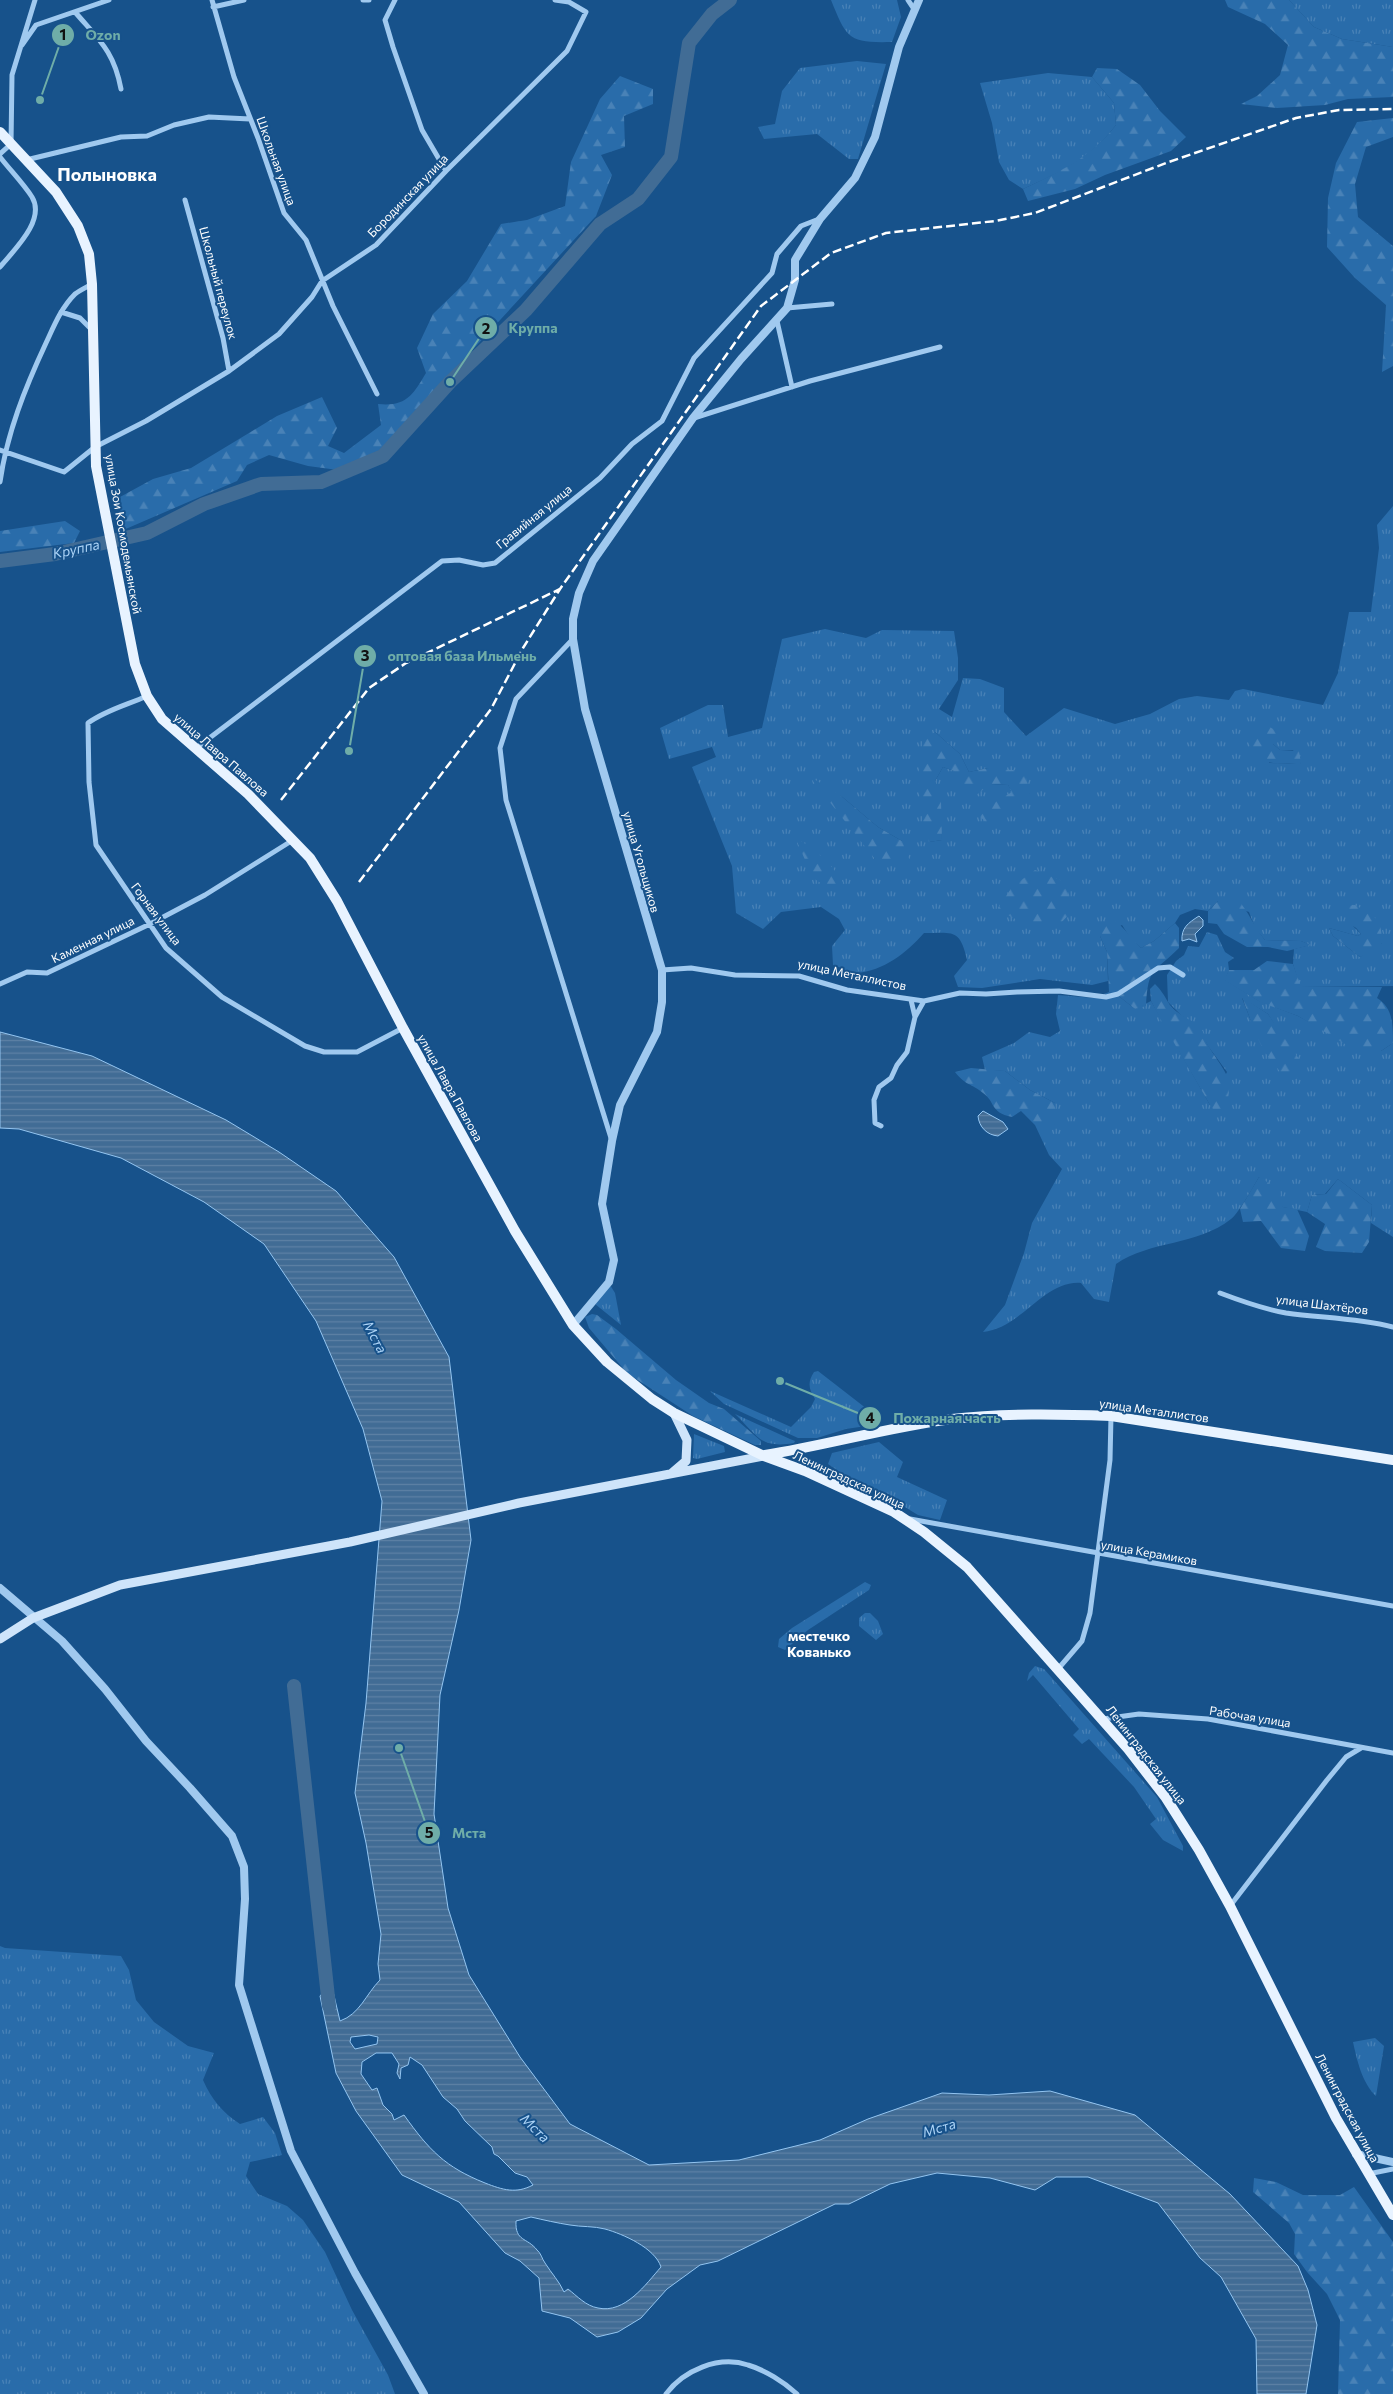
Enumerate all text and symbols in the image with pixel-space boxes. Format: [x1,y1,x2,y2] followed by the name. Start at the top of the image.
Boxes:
[51,20,131,49] callout: Ozon
[60,25,66,43] text: 1
[85,26,121,43] text: Ozon
[254,114,299,207] street label: Школьная улица
[364,151,450,240] street label: Бородинская улица
[57,163,157,185] district label: Полыновка
[197,225,241,341] street label: Школьный переулок
[473,314,567,343] callout: Круппа
[482,319,490,337] text: 2
[508,319,558,336] text: Круппа
[103,453,145,615] street label: улица Зои Космодемьянской
[493,481,574,551] street label: Гравийная улица
[51,535,101,562] water label: Круппа
[353,641,547,670] callout: оптовая база Ильмень
[361,646,370,664] text: 3
[387,647,537,664] text: оптовая база Ильмень
[172,709,272,799] street label: улица Лавра Павлова
[621,810,663,914] street label: улица Угольщиков
[129,879,185,947] street label: Горная улица
[49,913,136,965] street label: Каменная улица
[797,956,908,992] street label: улица Металлистов
[416,1031,486,1144] street label: улица Лавра Павлова
[1275,1291,1369,1317] street label: улица Шахтёров
[360,1318,391,1356] water label: Мста
[1098,1395,1210,1425] street label: улица Металлистов
[858,1404,1011,1433] callout: Пожарная часть
[865,1408,875,1426] text: 4
[893,1409,1001,1426] text: Пожарная часть
[791,1447,907,1511] street label: Ленинградская улица
[1100,1537,1198,1567] street label: улица Керамиков
[787,1627,851,1660] district label: местечко Кованько
[1104,1702,1190,1807] street label: Ленинградская улица
[1208,1703,1292,1729] street label: Рабочая улица
[417,1819,496,1848] callout: Мста
[425,1823,434,1841] text: 5
[452,1824,486,1841] text: Мста
[1313,2051,1383,2164] street label: Ленинградская улица
[517,2110,554,2146] water label: Мста
[920,2115,958,2140] water label: Мста

